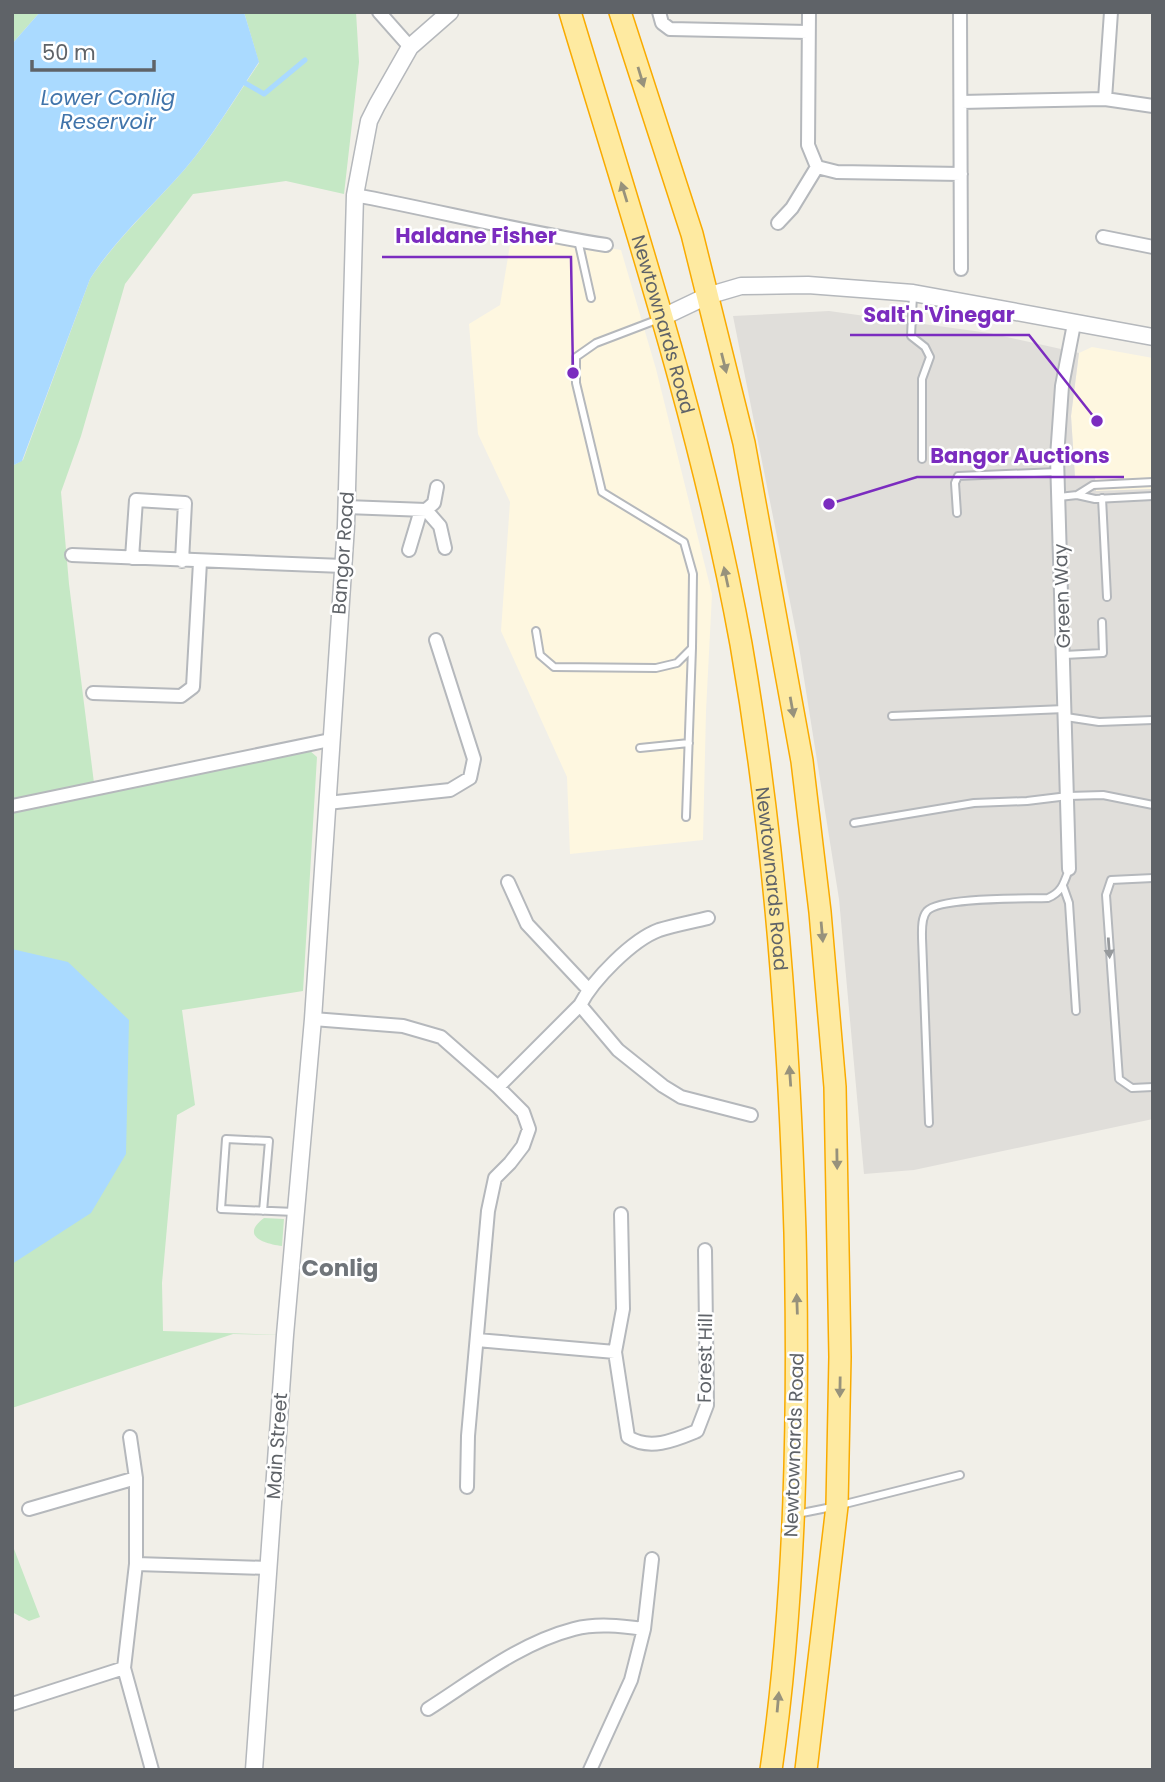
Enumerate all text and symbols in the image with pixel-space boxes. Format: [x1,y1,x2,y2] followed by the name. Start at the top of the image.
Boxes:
[32,28,154,72] scale bar
[42,38,96,67] text: 50 m
[636,67,646,88] one-way arrow
[41,83,175,136] water label: Lower Conlig Reservoir
[619,181,629,202] one-way arrow
[382,215,571,257] callout: Haldane Fisher
[395,221,557,250] text: Haldane Fisher
[625,232,702,417] street label: Newtownards Road
[850,293,1029,335] callout: Salt'n'Vinegar
[863,300,1015,329] text: Salt'n'Vinegar
[719,352,730,374] one-way arrow
[917,435,1124,477] callout: Bangor Auctions
[930,441,1110,470] text: Bangor Auctions
[325,491,361,615] street label: Bangor Road
[1047,543,1077,649] street label: Green Way
[721,566,732,588] one-way arrow
[787,696,798,718] one-way arrow
[749,785,795,972] street label: Newtownards Road
[817,921,828,943] one-way arrow
[1103,937,1114,959] one-way arrow
[784,1065,795,1087] one-way arrow
[831,1148,843,1170] one-way arrow
[302,1252,378,1284] district label: Conlig
[791,1292,802,1314] one-way arrow
[691,1313,719,1403] street label: Forest Hill
[777,1352,811,1538] street label: Newtownards Road
[834,1376,845,1398] one-way arrow
[260,1392,294,1500] street label: Main Street
[773,1691,784,1713] one-way arrow

